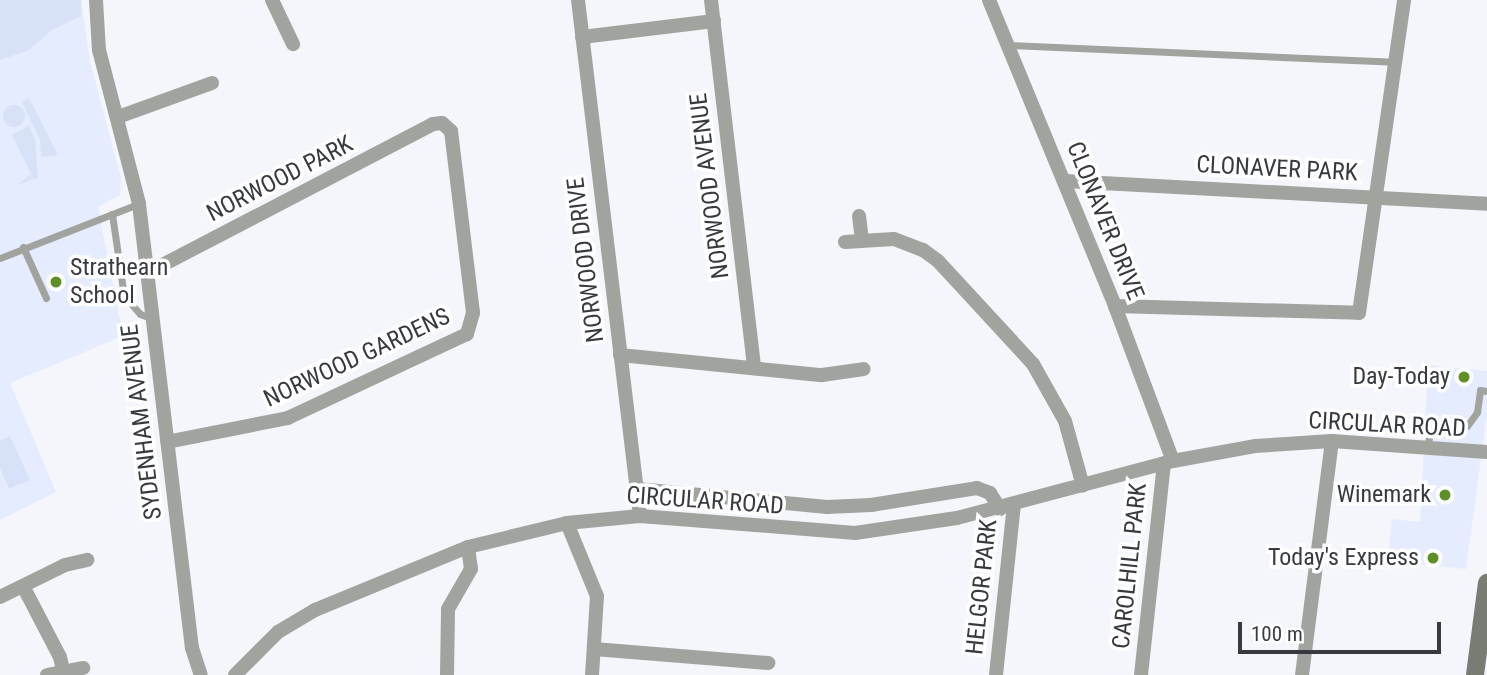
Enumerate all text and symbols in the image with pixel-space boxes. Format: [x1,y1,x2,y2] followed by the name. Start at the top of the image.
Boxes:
[684,92,736,280] street label: NORWOOD AVENUE
[202,130,358,228] street label: NORWOOD PARK
[1060,138,1150,304] street label: CLONAVER DRIVE
[1196,150,1358,188] street label: CLONAVER PARK
[562,176,610,344] street label: NORWOOD DRIVE
[70,254,168,310] place label: Strathearn School
[48,274,64,290] marker: Strathearn School
[259,302,455,414] street label: NORWOOD GARDENS
[116,323,168,521] street label: SYDENHAM AVENUE
[1352,363,1450,391] place label: Day-Today
[1456,369,1472,385] marker: Day-Today
[1308,406,1466,444] street label: CIRCULAR ROAD
[625,481,785,521] street label: CIRCULAR ROAD
[1337,481,1431,509] place label: Winemark
[1107,482,1153,650] street label: CAROLHILL PARK
[1437,487,1453,503] marker: Winemark
[961,518,1003,656] street label: HELGOR PARK
[1268,544,1419,572] place label: Today's Express
[1425,550,1441,566] marker: Today's Express
[1242,608,1445,652] scale bar
[1251,622,1303,646] text: 100 m

